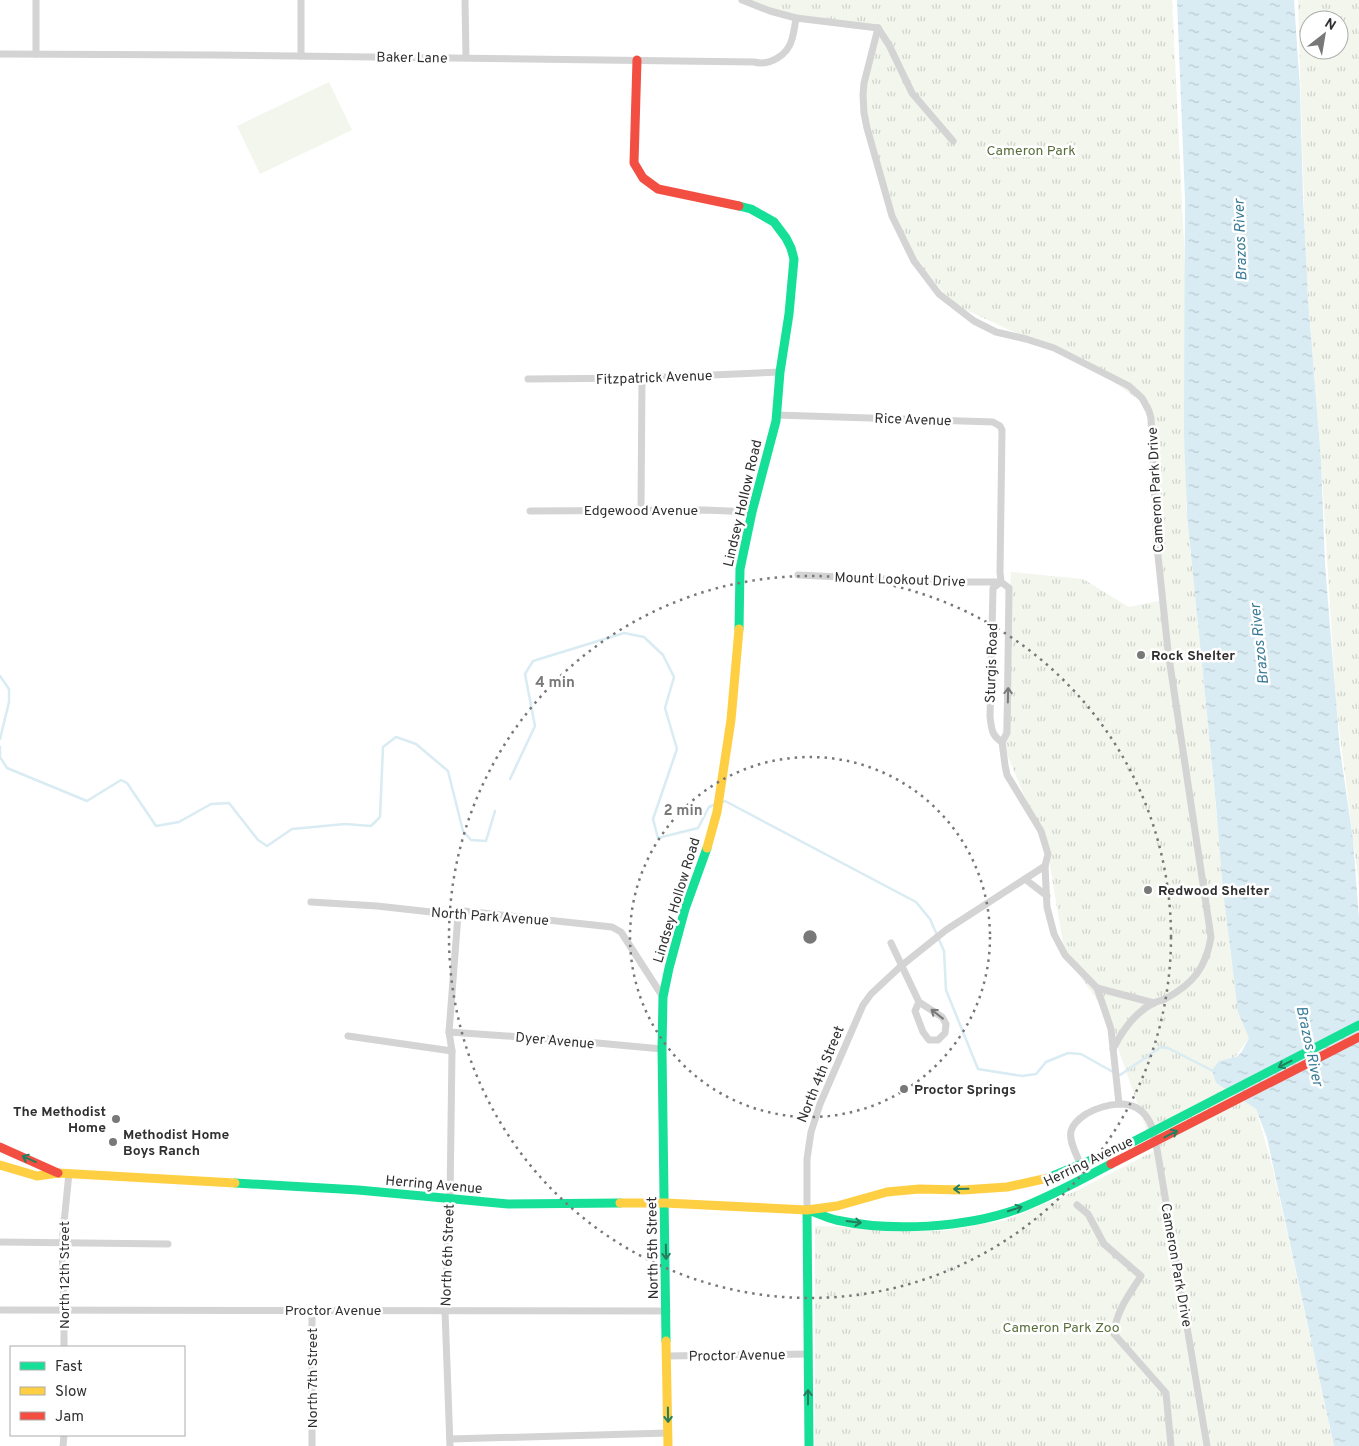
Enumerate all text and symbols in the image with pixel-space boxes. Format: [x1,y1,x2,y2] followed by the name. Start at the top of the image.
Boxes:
[1299,10,1349,60] north arrow
[1321,15,1339,35] text: N
[376,49,448,68] street label: Baker Lane
[986,143,1076,160] park label: Cameron Park
[1231,198,1252,281] water label: Brazos River
[596,368,713,389] street label: Fitzpatrick Avenue
[874,411,952,430] street label: Rice Avenue
[1145,427,1168,553] street label: Cameron Park Drive
[721,438,766,569] street label: Lindsey Hollow Road
[584,503,698,520] street label: Edgewood Avenue
[834,570,966,591] street label: Mount Lookout Drive
[1247,601,1274,685] water label: Brazos River
[983,623,1002,703] street label: Sturgis Road
[1151,648,1235,665] place label: Rock Shelter
[1135,649,1147,661] marker: Rock Shelter
[535,674,575,693] text: 4 min
[1003,687,1013,703] one-way arrow
[663,802,703,821] text: 2 min
[650,836,705,965] street label: Lindsey Hollow Road
[1158,883,1269,900] place label: Redwood Shelter
[1142,884,1154,896] marker: Redwood Shelter
[430,905,549,930] street label: North Park Avenue
[801,928,819,946] centre of rings
[1291,1004,1327,1089] water label: Brazos River
[930,1009,943,1020] one-way arrow
[794,1024,849,1125] street label: North 4th Street
[515,1030,595,1053] street label: Dyer Avenue
[1277,1059,1292,1069] one-way arrow
[914,1082,1016,1099] place label: Proctor Springs
[898,1083,910,1095] marker: Proctor Springs
[13,1104,106,1137] place label: The Methodist Home
[110,1113,122,1125] marker: The Methodist Home
[123,1127,230,1160] place label: Methodist Home Boys Ranch
[1163,1129,1178,1138] one-way arrow
[1041,1133,1136,1191] street label: Herring Avenue
[107,1136,119,1148] marker: Methodist Home Boys Ranch
[22,1154,37,1164] one-way arrow
[385,1173,483,1198] street label: Herring Avenue
[954,1184,970,1194] one-way arrow
[644,1196,663,1300] street label: North 5th Street
[1156,1202,1195,1329] street label: Cameron Park Drive
[438,1203,459,1307] street label: North 6th Street
[1006,1204,1022,1214] one-way arrow
[846,1217,862,1227] one-way arrow
[57,1221,74,1329] street label: North 12th Street
[661,1244,670,1260] one-way arrow
[285,1303,381,1320] street label: Proctor Avenue
[1002,1320,1120,1337] park label: Cameron Park Zoo
[305,1328,322,1428] street label: North 7th Street
[10,1346,185,1436] legend
[689,1347,786,1366] street label: Proctor Avenue
[55,1358,83,1377] text: Fast
[55,1383,87,1402] text: Slow
[803,1390,813,1406] one-way arrow
[663,1406,673,1422] one-way arrow
[55,1408,84,1427] text: Jam

